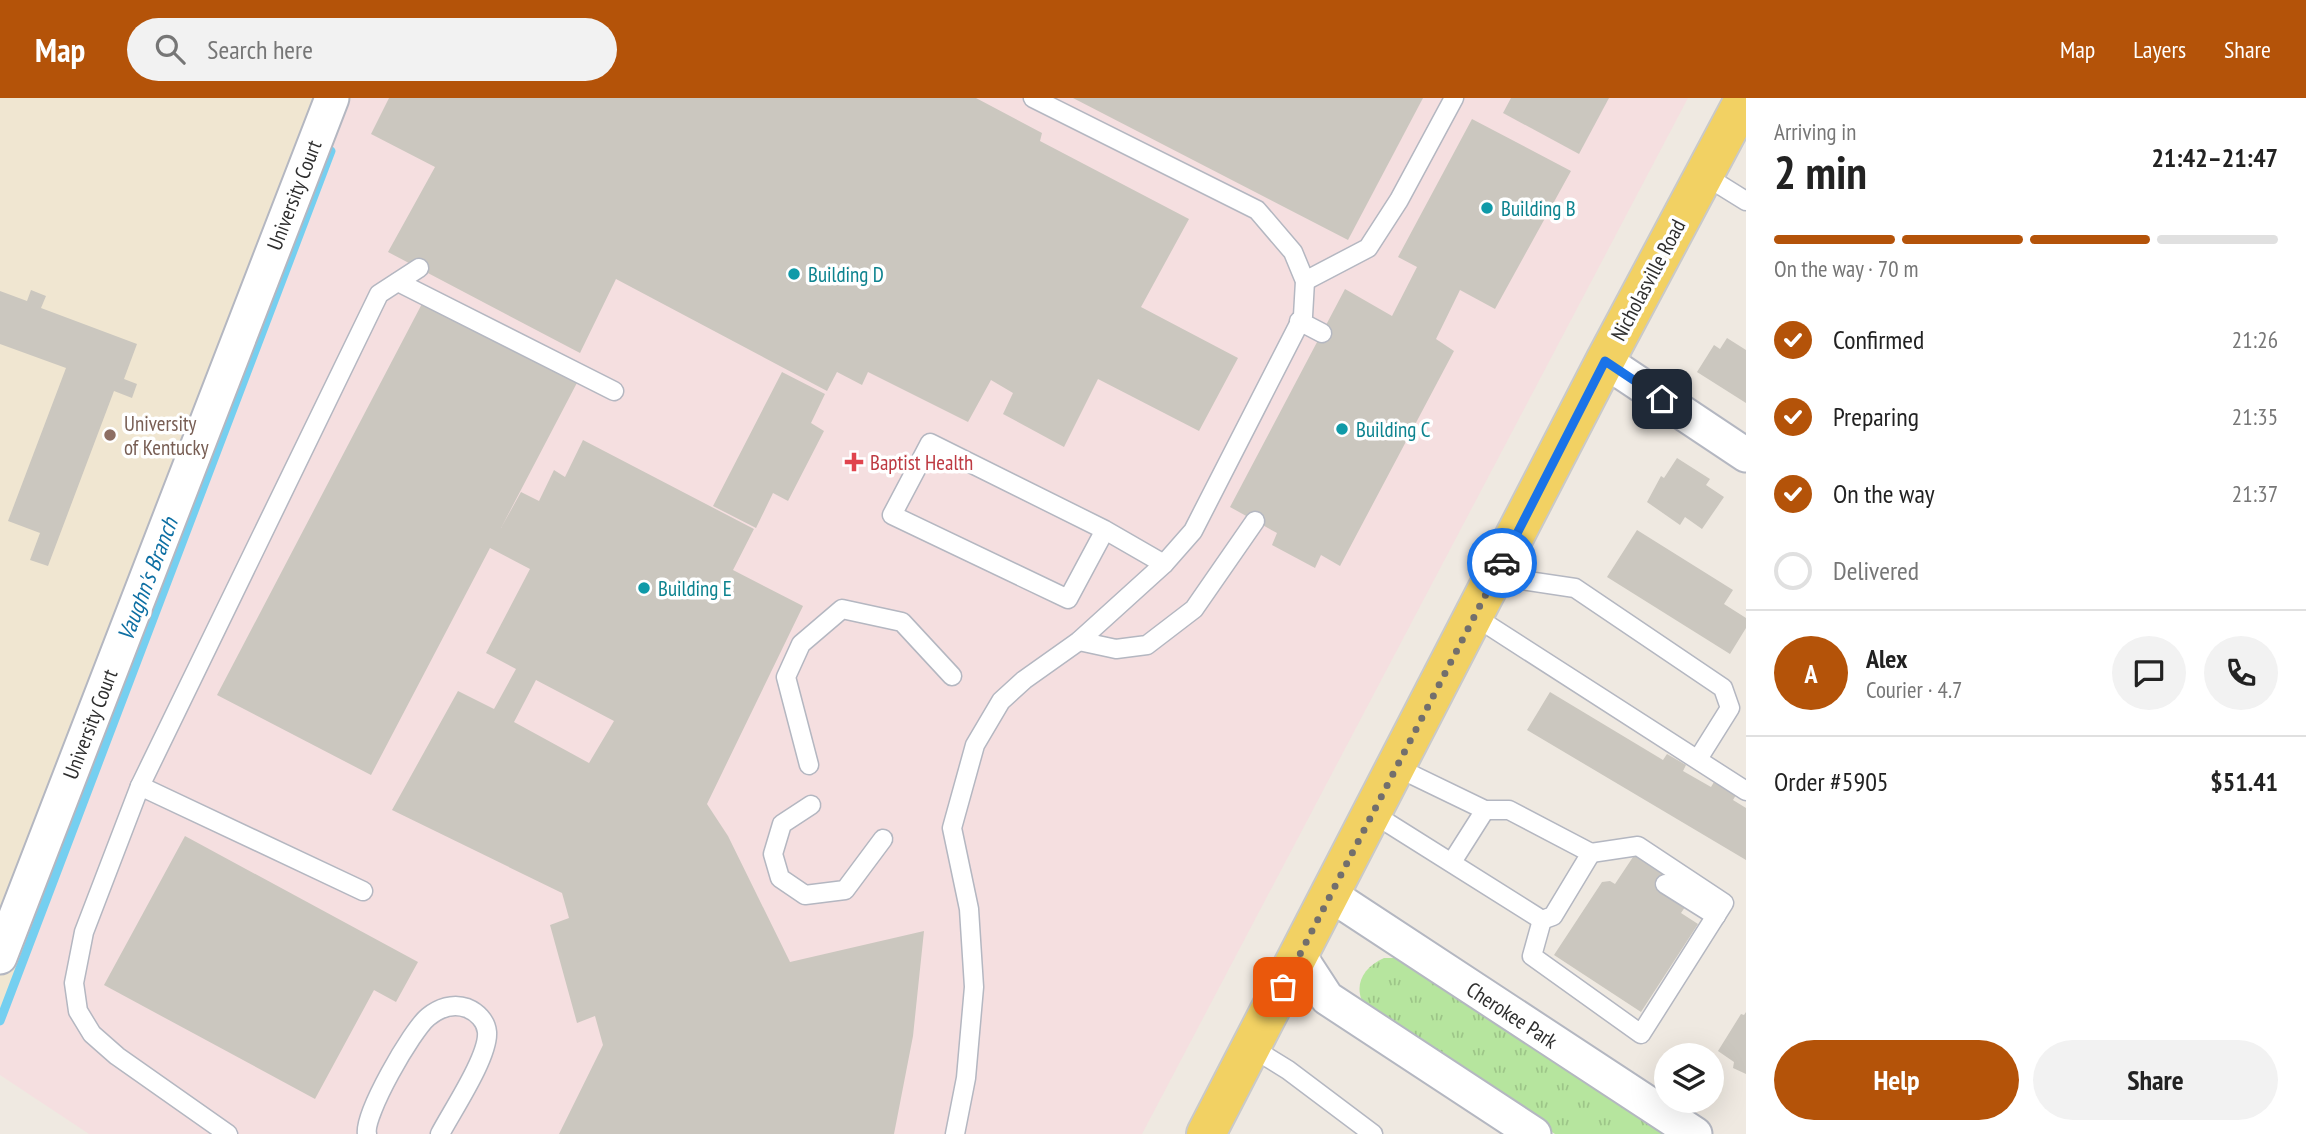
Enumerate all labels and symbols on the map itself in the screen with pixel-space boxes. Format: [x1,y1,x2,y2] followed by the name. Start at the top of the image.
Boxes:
[261,136,327,254] street label: University Court
[1501,195,1576,222] place label: Building B
[1479,200,1495,216] marker: Building B
[1605,215,1691,345] street label: Nicholasville Road
[808,261,884,288] place label: Building D
[786,266,802,282] marker: Building D
[1632,369,1692,429] pin
[124,410,209,461] place label: University of Kentucky
[1356,416,1431,443] place label: Building C
[1334,421,1350,437] marker: Building C
[102,427,118,443] marker: University of Kentucky
[870,449,973,476] place label: Baptist Health
[844,452,864,472] marker: Baptist Health
[110,512,184,645] water label: Vaughn's Branch
[1467,528,1537,598] courier
[658,575,732,602] place label: Building E
[636,580,652,596] marker: Building E
[57,665,123,783] street label: University Court
[1253,957,1313,1017] pin
[1461,976,1563,1054] street label: Cherokee Park

